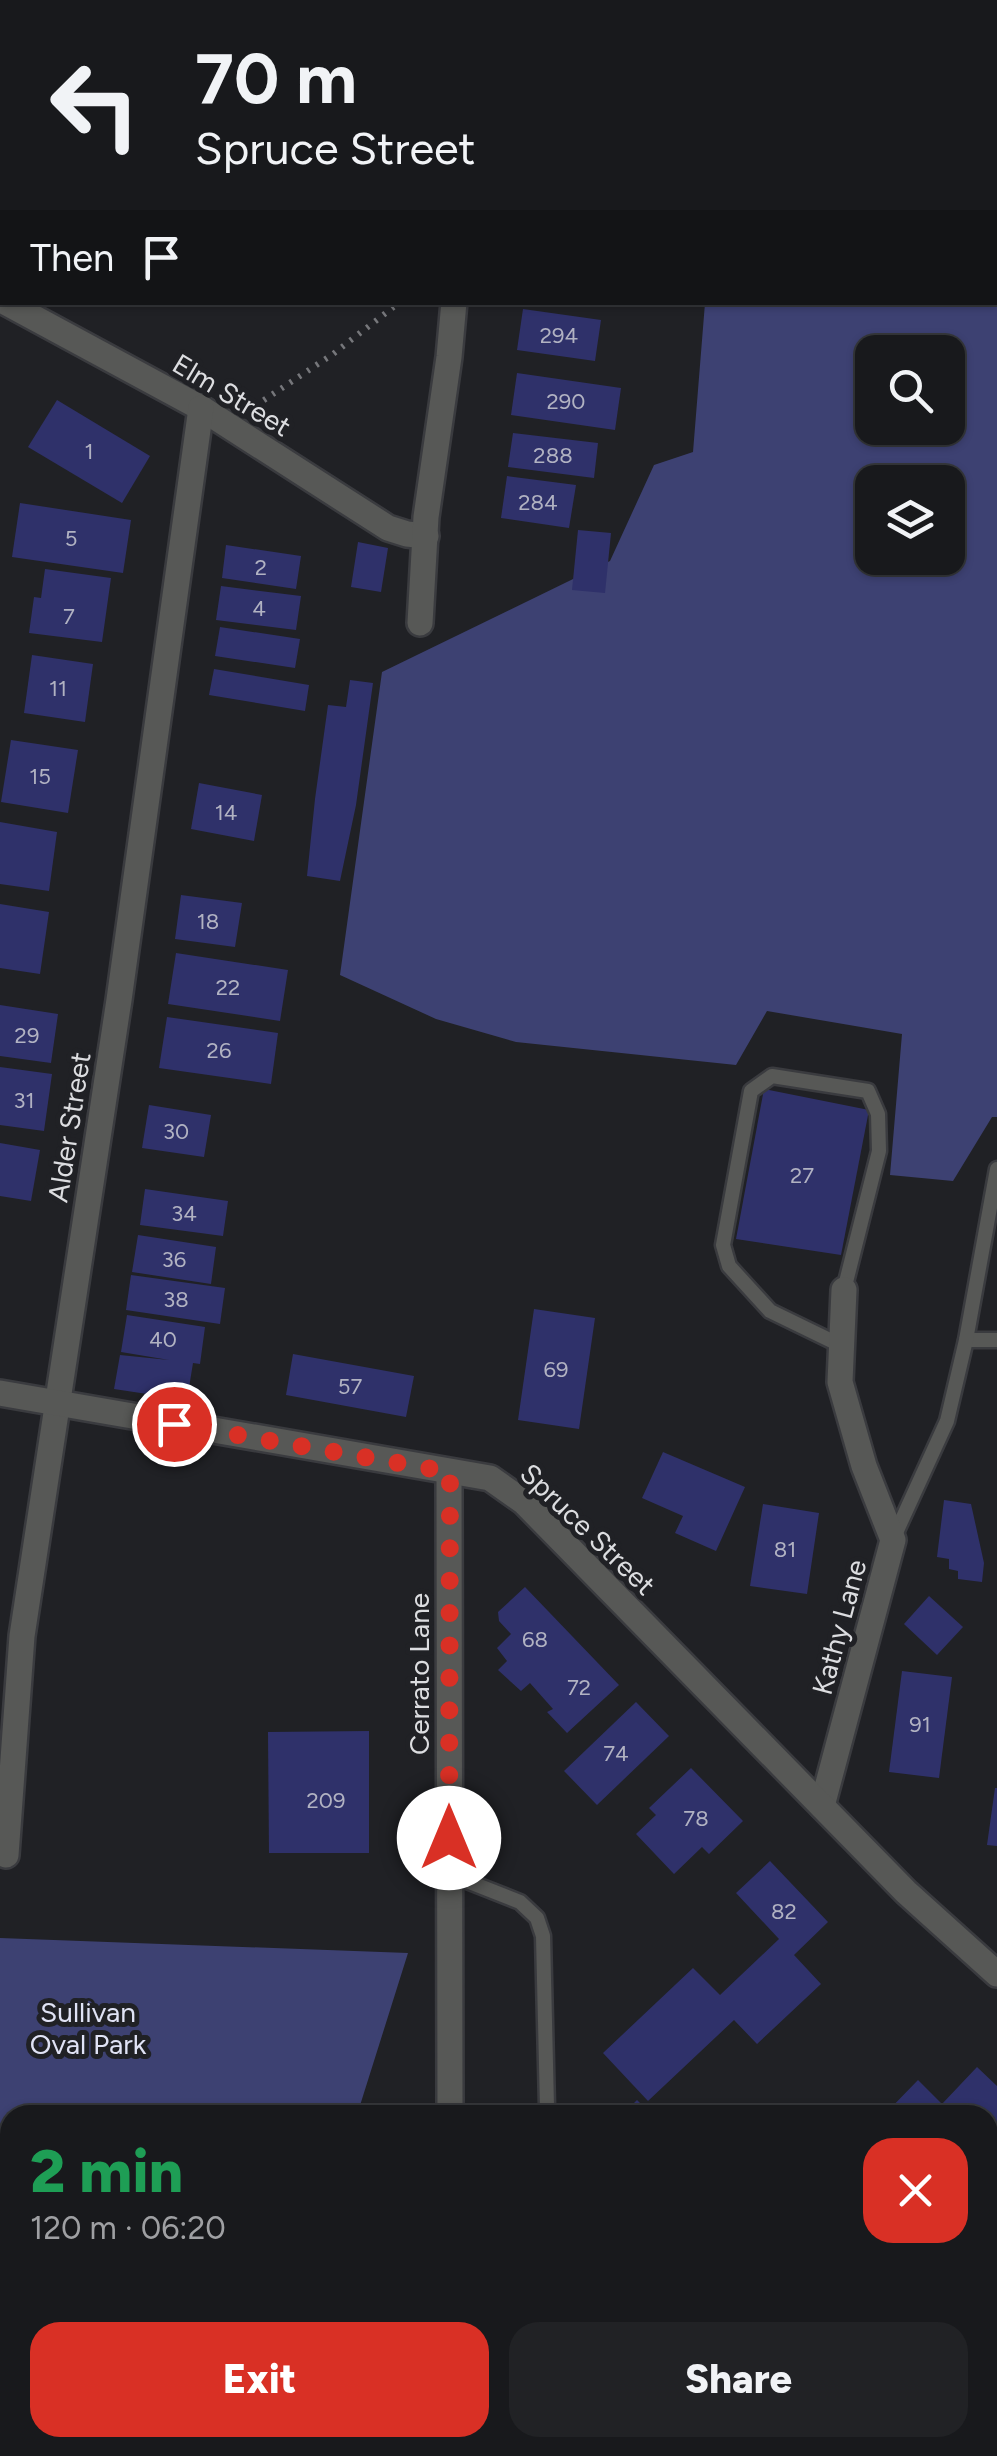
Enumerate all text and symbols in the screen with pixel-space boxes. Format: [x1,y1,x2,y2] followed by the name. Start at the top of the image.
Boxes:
[195,36,357,121] text: 70 m
[30,40,160,170] icon: left
[195,121,476,175] text: Spruce Street
[134,230,189,285] icon: arrive
[30,235,114,281] text: Then
[540,322,578,349] house number: 294
[855,335,965,575] map controls
[855,335,965,445] button: search
[167,346,297,444] street label: Elm Street
[547,388,585,415] house number: 290
[84,438,94,465] house number: 1
[533,442,573,469] house number: 288
[855,465,965,575] button: layers
[518,489,558,516] house number: 284
[65,525,77,552] house number: 5
[255,554,267,581] house number: 2
[252,595,266,622] house number: 4
[63,603,75,630] house number: 7
[49,675,67,702] house number: 11
[29,763,51,790] house number: 15
[215,799,237,826] house number: 14
[197,908,219,935] house number: 18
[216,974,240,1001] house number: 22
[15,1022,39,1049] house number: 29
[207,1037,231,1064] house number: 26
[40,1049,98,1205] street label: Alder Street
[13,1087,35,1114] house number: 31
[163,1118,189,1145] house number: 30
[790,1162,814,1189] house number: 27
[171,1200,197,1227] house number: 34
[162,1246,186,1273] house number: 36
[163,1286,189,1313] house number: 38
[149,1326,177,1353] house number: 40
[544,1356,568,1383] house number: 69
[338,1373,362,1400] house number: 57
[132,1382,217,1467] pin
[147,1397,202,1452] icon: arrive
[513,1456,663,1602] street label: Spruce Street
[774,1536,796,1563] house number: 81
[805,1556,873,1698] street label: Kathy Lane
[402,1593,436,1755] street label: Cerrato Lane
[522,1626,548,1653] house number: 68
[567,1674,591,1701] house number: 72
[909,1711,931,1738] house number: 91
[603,1740,629,1767] house number: 74
[397,1786,501,1890] position arrow
[307,1787,345,1814] house number: 209
[683,1805,709,1832] house number: 78
[771,1898,797,1925] house number: 82
[30,1995,147,2061] park label: Sullivan Oval Park
[30,2135,183,2207] text: 2 min
[863,2138,968,2243] button: close
[30,2209,226,2247] text: 120 m · 06:20
[30,2322,489,2437] button: Exit
[509,2322,968,2437] button: Share

